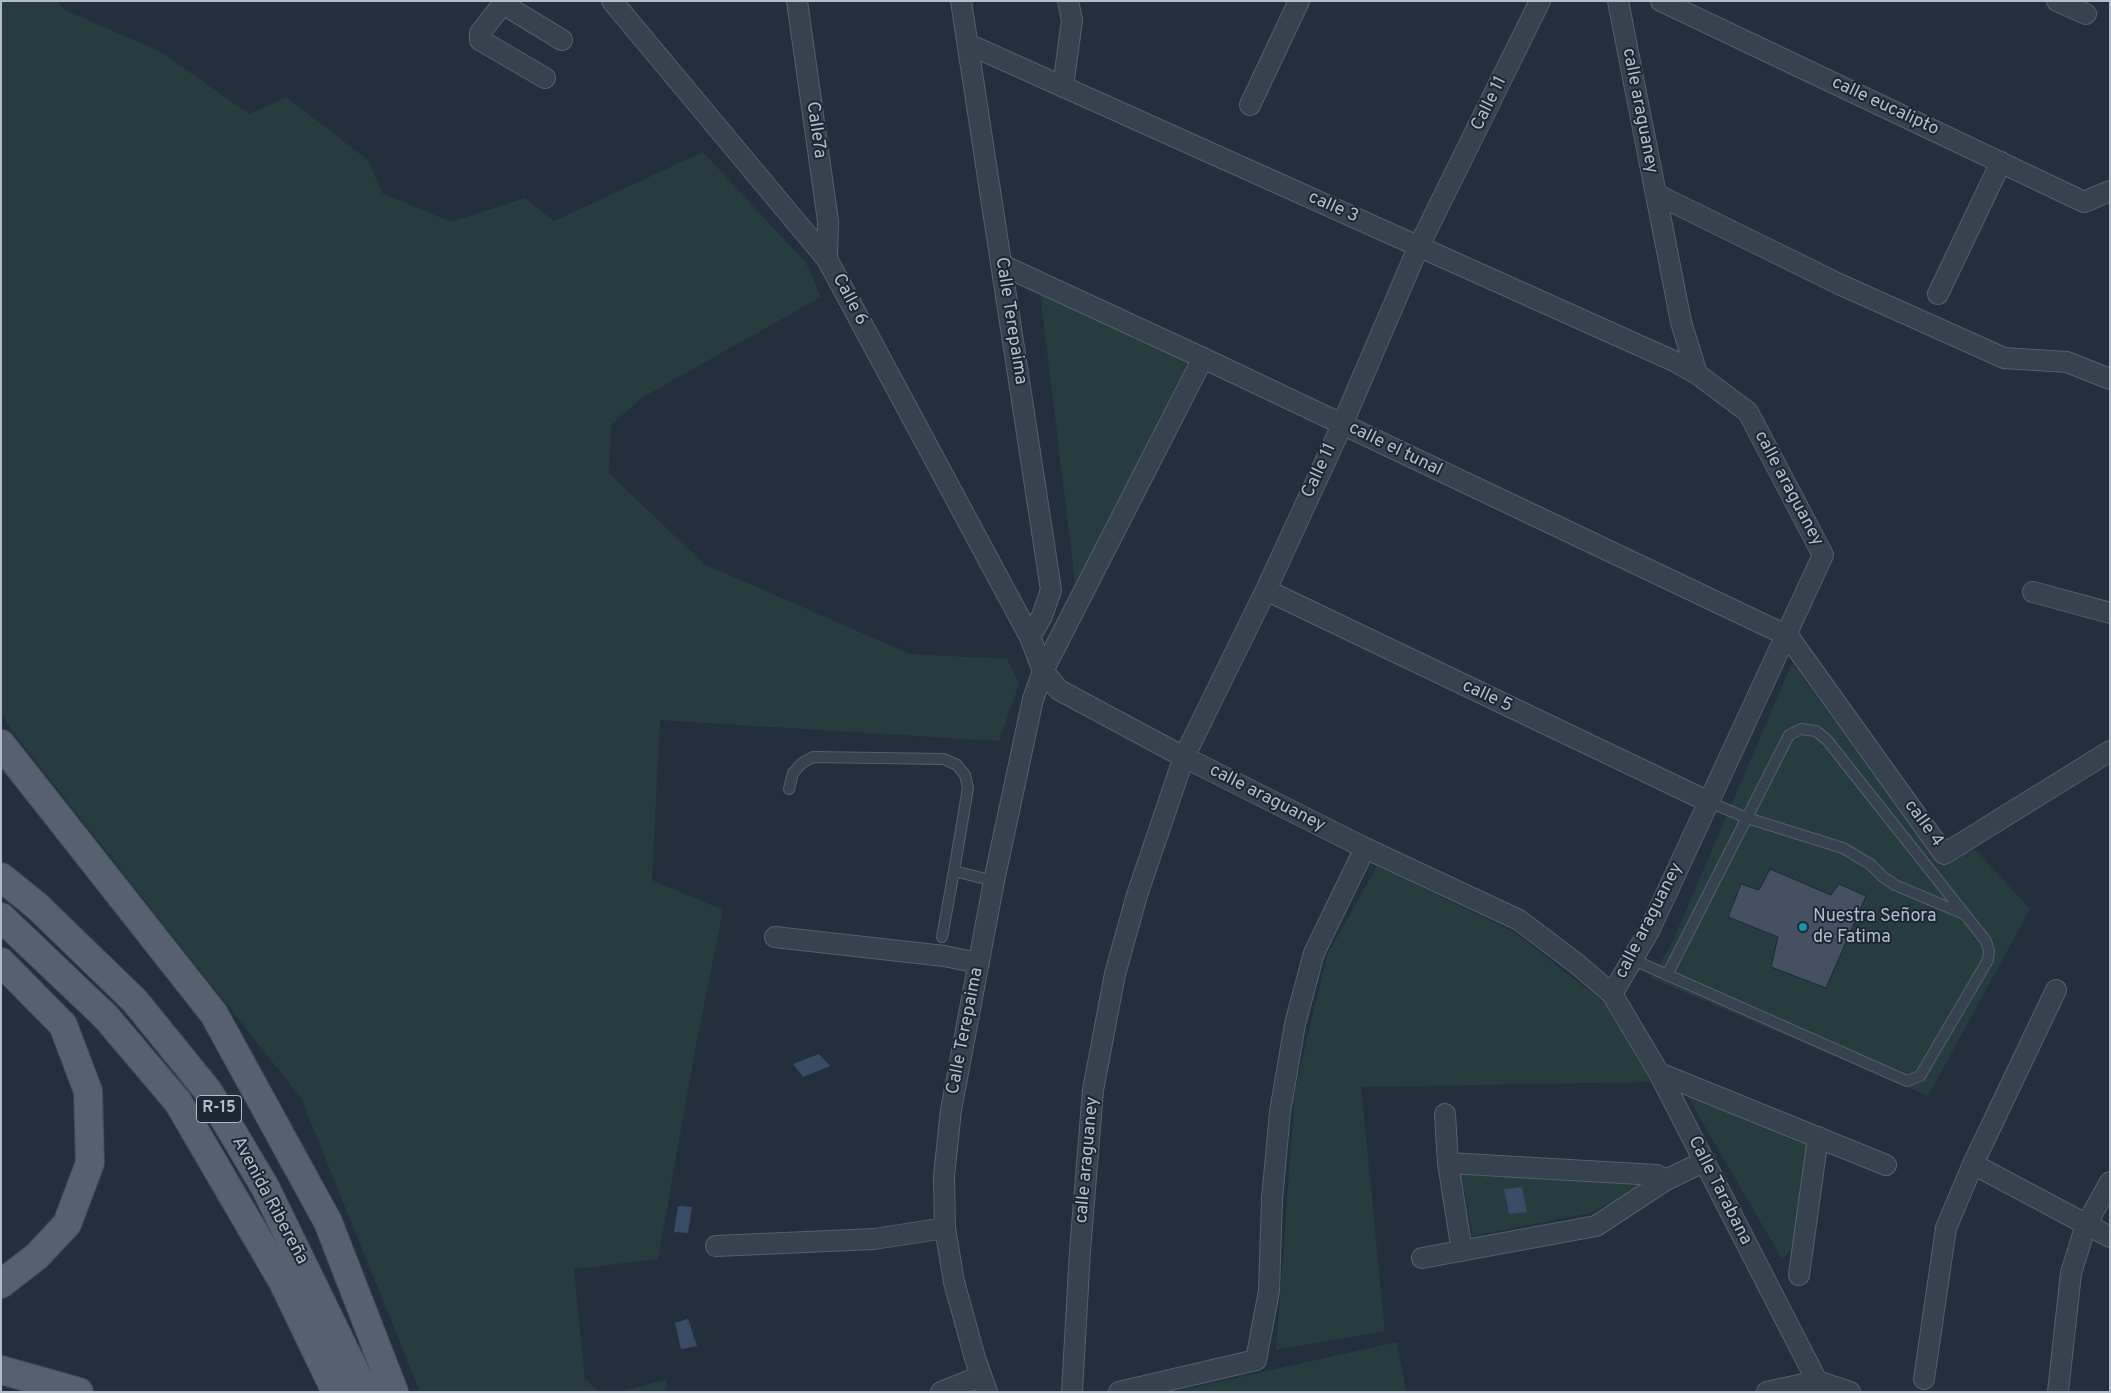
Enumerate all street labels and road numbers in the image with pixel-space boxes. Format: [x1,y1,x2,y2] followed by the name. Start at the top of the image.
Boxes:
[1616,47,1662,175] street label: calle araguaney
[1468,73,1512,135] street label: Calle 11
[1828,73,1942,141] street label: calle eucalipto
[800,100,830,160] street label: Calle7a
[1305,187,1361,229] street label: calle 3
[989,256,1031,386] street label: Calle Terepaima
[827,271,871,329] street label: Calle 6
[1345,418,1445,482] street label: calle el tunal
[1749,428,1827,550] street label: calle araguaney
[1298,440,1342,502] street label: Calle 11
[1459,676,1515,718] street label: calle 5
[1205,761,1329,837] street label: calle araguaney
[1899,796,1947,852] street label: calle 4
[1612,859,1688,983] street label: calle araguaney
[943,966,989,1096] street label: Calle Terepaima
[196,1096,242,1122] road number: R-15
[1072,1096,1104,1224] street label: calle araguaney
[226,1133,312,1269] street label: Avenida Ribereña
[1682,1133,1756,1249] street label: Calle Tarabana

